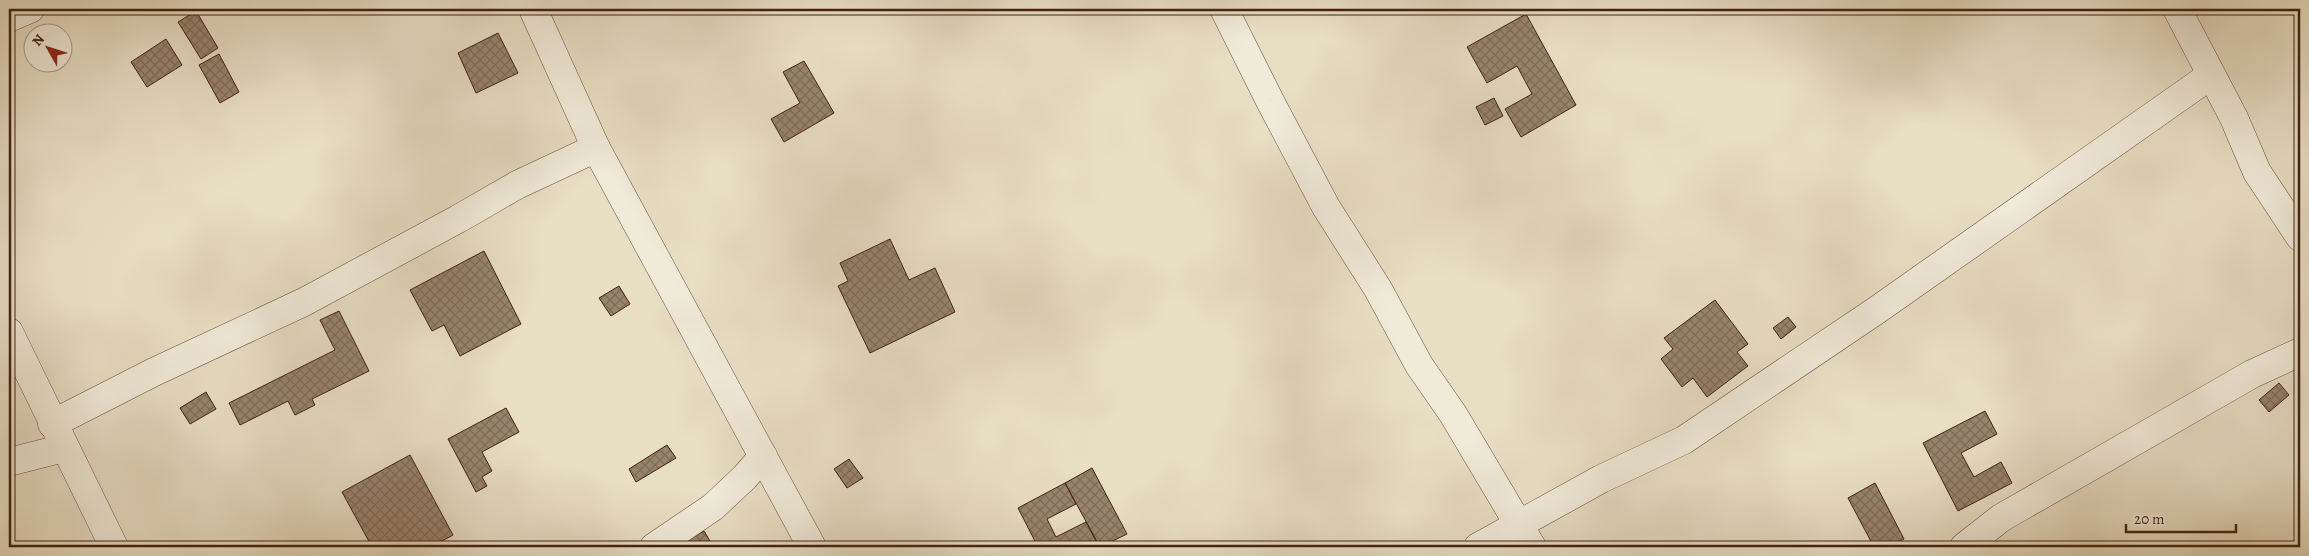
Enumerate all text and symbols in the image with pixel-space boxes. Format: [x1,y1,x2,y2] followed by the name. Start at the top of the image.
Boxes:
[22,22,72,72] north arrow
[28,30,49,50] text: N
[2126,501,2236,533] scale bar
[2134,509,2165,529] text: 20 m

